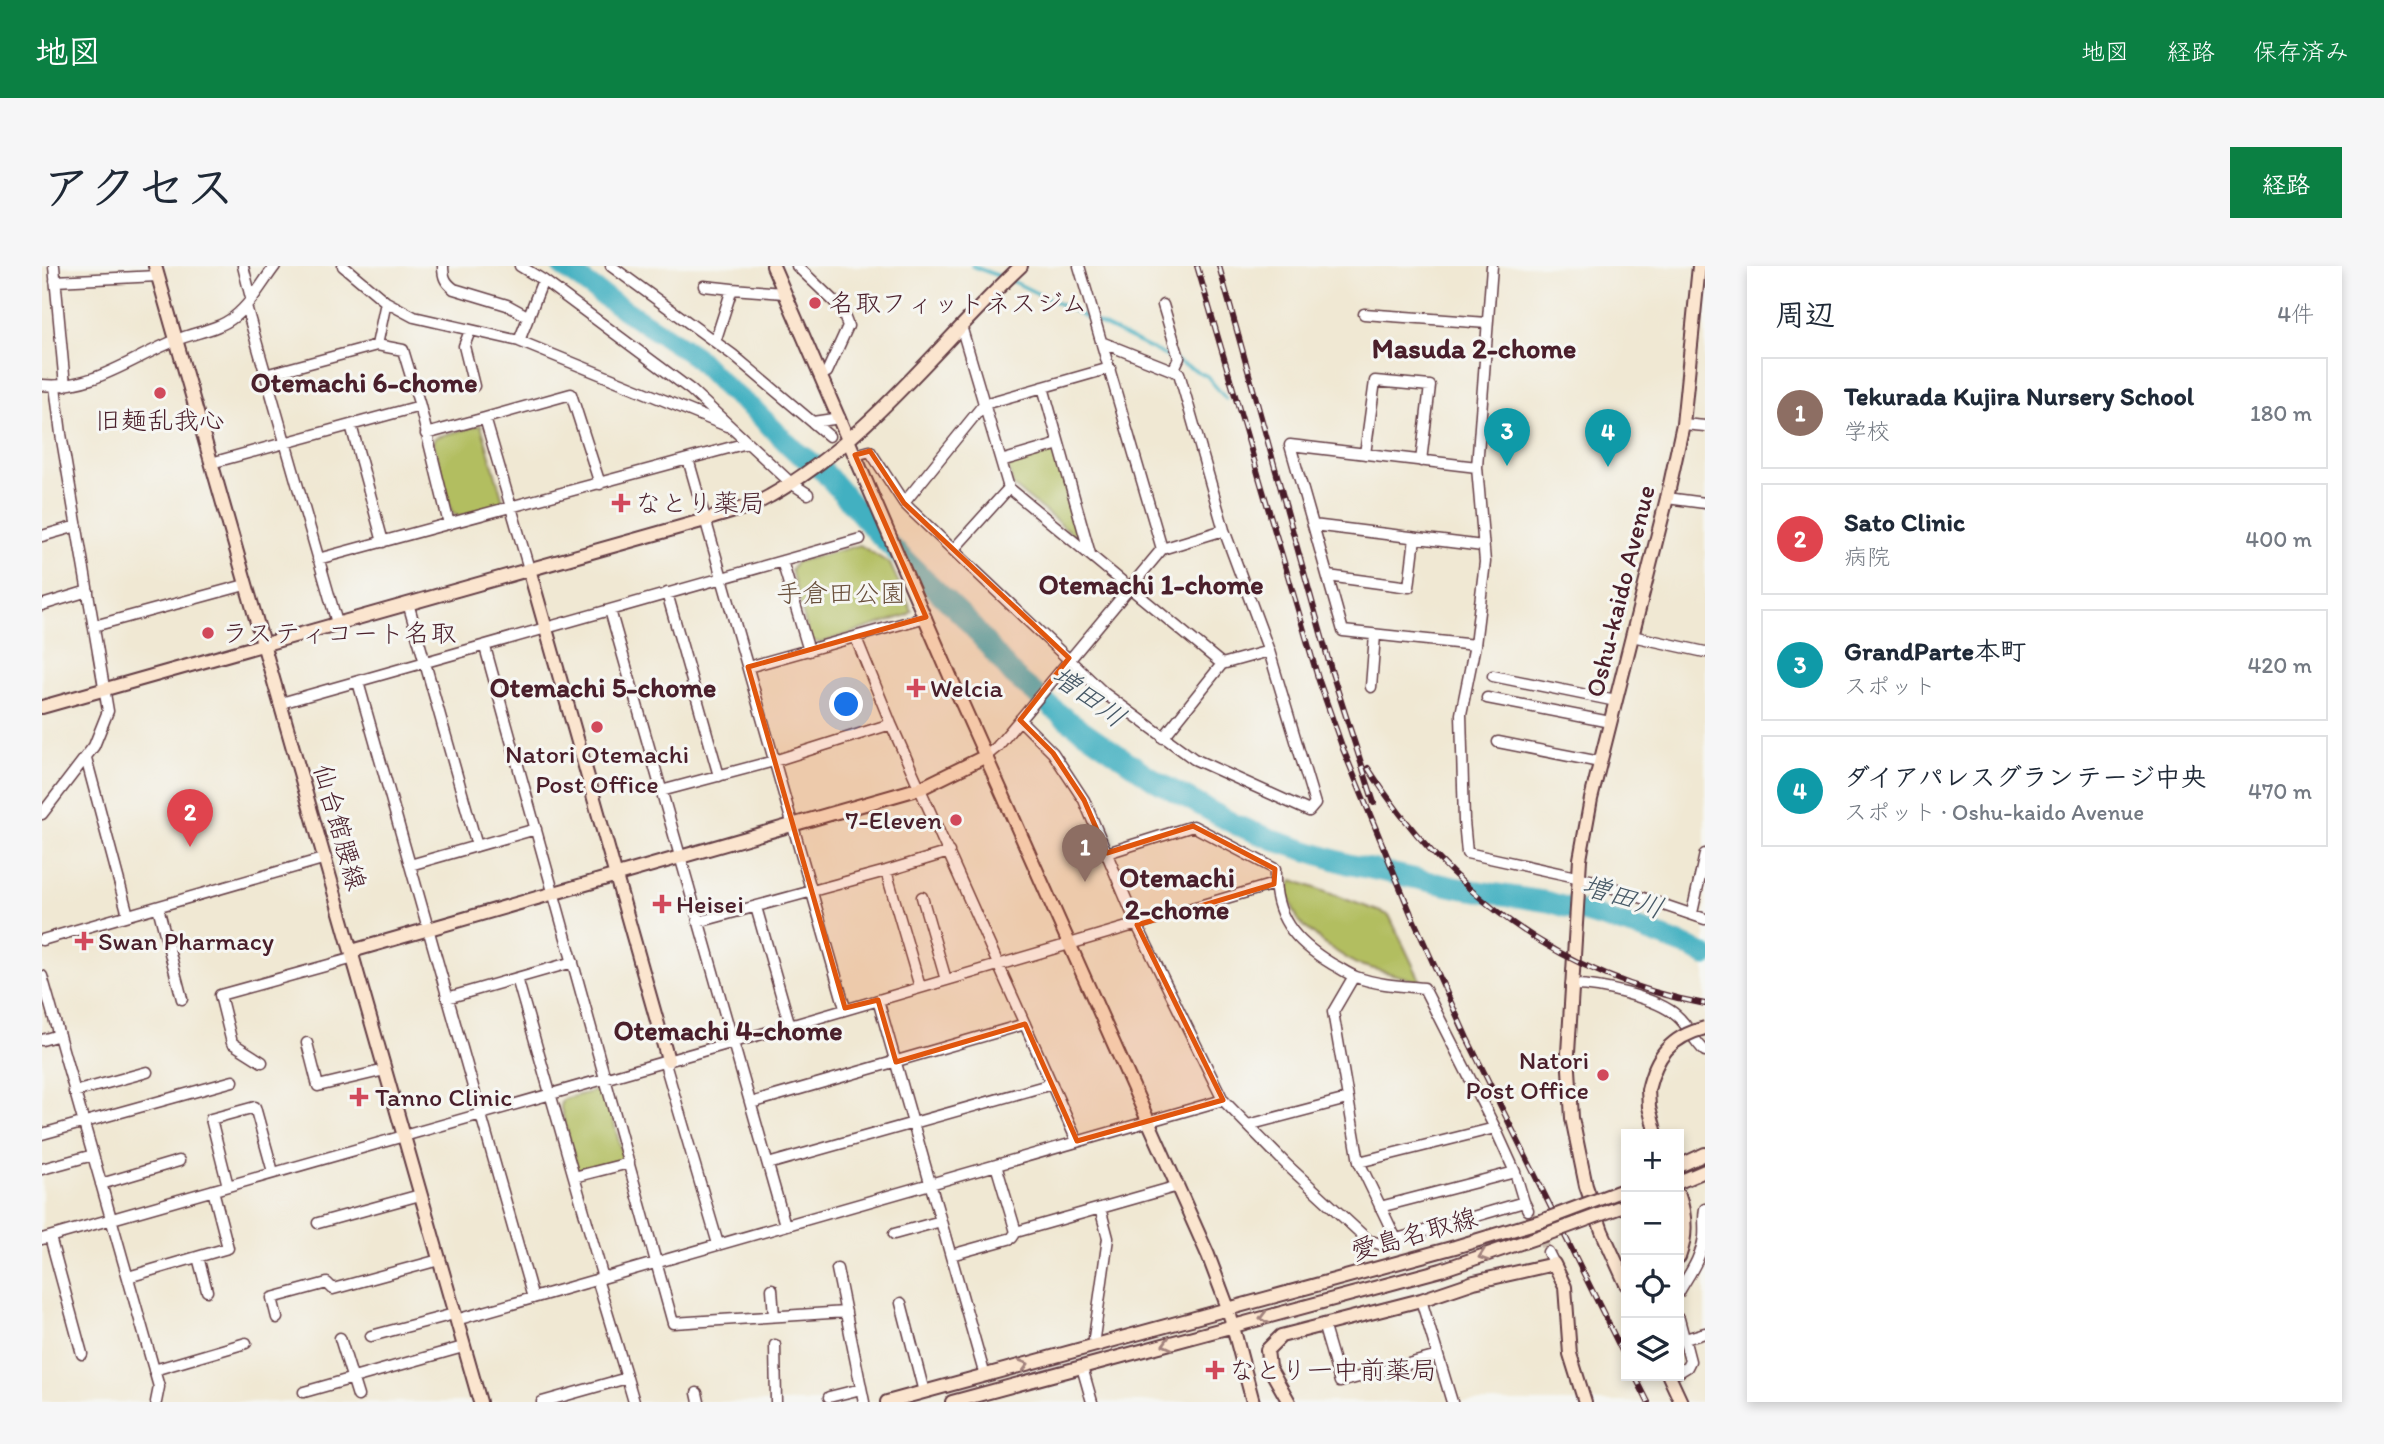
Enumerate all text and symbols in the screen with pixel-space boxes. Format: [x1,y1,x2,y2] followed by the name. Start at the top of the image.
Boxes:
[35,32,101,71] text: 地図
[2081,37,2129,66] text: 地図
[2167,37,2215,66] text: 経路
[2253,37,2349,66] text: 保存済み
[2230,147,2342,218] button: 経路
[42,157,235,216] text: アクセス
[829,287,1087,319] place label: 名取フィットネスジム
[807,295,823,311] marker: 名取フィットネスジム
[1775,296,1835,333] text: 周辺
[2277,300,2314,328] text: 4件
[1372,331,1576,365] district label: Masuda 2-chome
[251,365,477,399] district label: Otemachi 6-chome
[1844,380,2194,412] text: Tekurada Kujira Nursery School
[152,385,168,401] marker: 旧麺乱我心
[1795,399,1805,427] text: 1
[2250,399,2312,427] text: 180 m
[95,404,225,436] place label: 旧麺乱我心
[1484,408,1530,466] pin: 3
[1585,409,1631,467] pin: 4
[1844,417,1890,445] text: 学校
[1578,482,1662,700] street label: Oshu-kaido Avenue
[635,487,765,519] place label: なとり薬局
[613,495,629,511] marker: なとり薬局
[1844,506,1965,538] text: Sato Clinic
[1794,525,1806,553] text: 2
[2245,525,2312,553] text: 400 m
[1844,543,1890,571] text: 病院
[1038,567,1264,601] district label: Otemachi 1-chome
[776,577,906,609] park label: 手倉田公園
[222,617,457,649] place label: ラスティコート名取
[200,625,216,641] marker: ラスティコート名取
[1844,635,2026,667] text: GrandParte本町
[1794,651,1806,679] text: 3
[2247,651,2312,679] text: 420 m
[1045,658,1133,734] water label: 増田川
[490,670,716,704] district label: Otemachi 5-chome
[930,672,1004,704] place label: Welcia
[1844,672,1936,700] text: スポット
[908,680,924,696] marker: Welcia
[829,687,863,721] your location
[589,719,605,735] marker: Natori Otemachi Post Office
[505,738,689,800] place label: Natori Otemachi Post Office
[307,760,373,894] street label: 仙台館腰線
[1844,761,2206,793] text: ダイアパレスグランテージ中央
[1793,777,1807,805] text: 4
[2248,777,2312,805] text: 470 m
[167,789,213,847] pin: 2
[1844,798,2144,826] text: スポット · Oshu-kaido Avenue
[845,804,942,836] place label: 7-Eleven
[948,812,964,828] marker: 7-Eleven
[1062,824,1108,882] pin: 1
[1119,860,1235,926] district label: Otemachi 2-chome
[1578,867,1668,925] water label: 増田川
[676,888,744,920] place label: Heisei
[654,896,670,912] marker: Heisei
[98,925,274,957] place label: Swan Pharmacy
[76,933,92,949] marker: Swan Pharmacy
[614,1013,843,1047] district label: Otemachi 4-chome
[1465,1044,1589,1106] place label: Natori Post Office
[1595,1067,1611,1083] marker: Natori Post Office
[375,1081,512,1113] place label: Tanno Clinic
[349,1087,369,1107] marker: Tanno Clinic
[1621,1129,1684,1381] map controls
[1621,1129,1684,1192] button: +
[1621,1192,1684,1255] button: −
[1347,1201,1481,1267] street label: 愛島名取線
[1477,1248,1489,1262] one-way arrow
[1621,1255,1684,1318] button: locate
[1258,1309,1270,1324] one-way arrow
[1621,1318,1684,1381] button: layers
[1161,1336,1173,1350] one-way arrow
[1229,1354,1437,1386] place label: なとり一中前薬局
[1018,1359,1030,1374] one-way arrow
[1207,1362,1223,1378] marker: なとり一中前薬局

